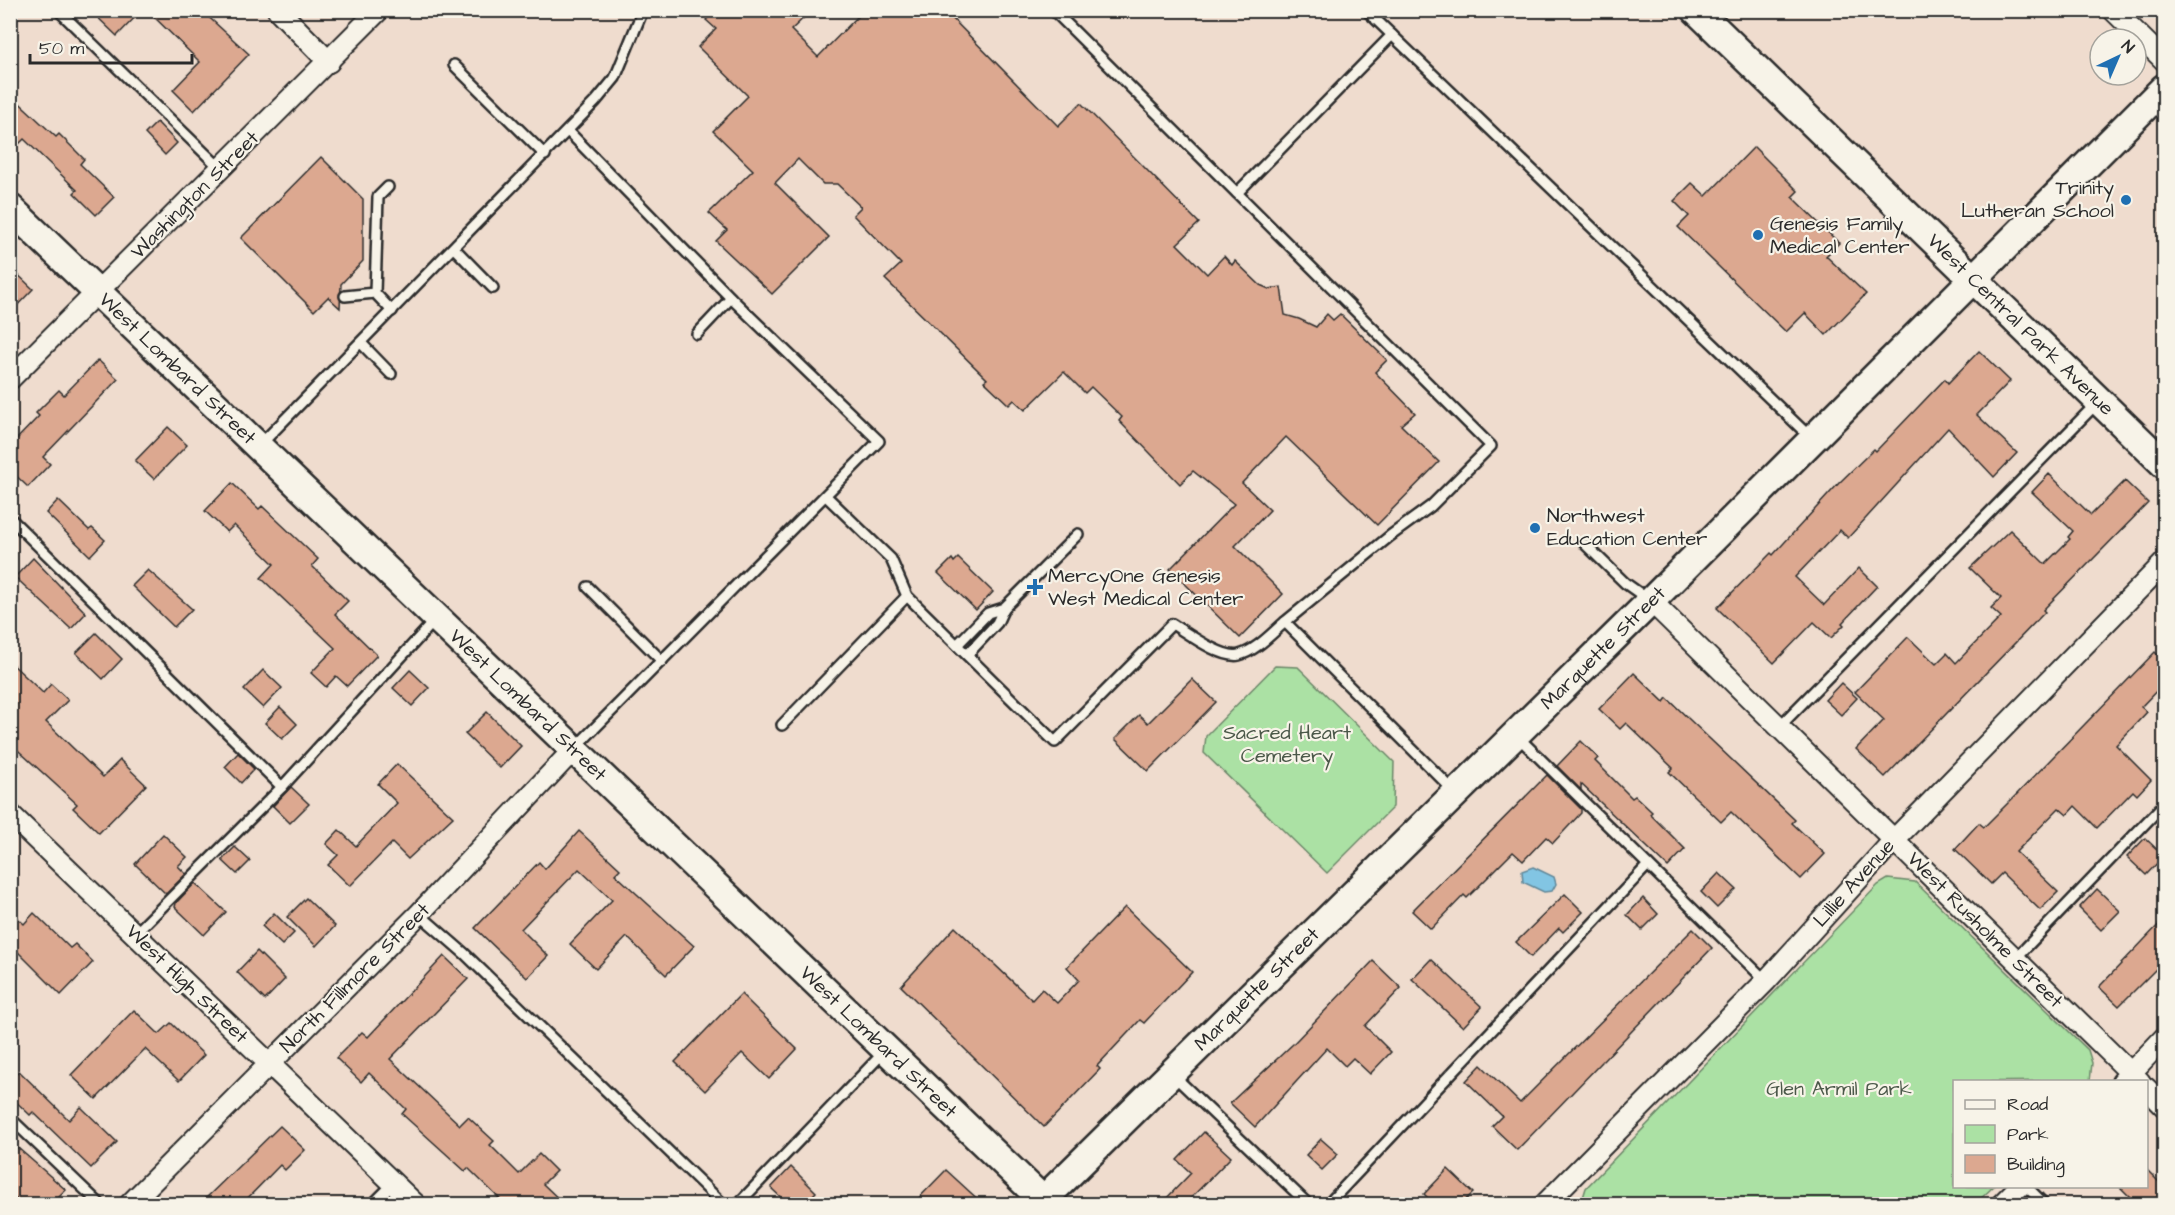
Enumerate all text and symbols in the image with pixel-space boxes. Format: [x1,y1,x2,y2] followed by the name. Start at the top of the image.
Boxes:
[30,27,192,65] scale bar
[2088,27,2148,87] north arrow
[39,36,84,61] text: 50 m
[2116,36,2139,58] text: N
[125,125,266,266] street label: Washington Street
[1961,174,2114,225] place label: Trinity Lutheran School
[2119,193,2133,207] marker: Trinity Lutheran School
[1770,210,1910,261] place label: Genesis Family Medical Center
[1921,227,2120,422] street label: West Central Park Avenue
[1751,228,1765,242] marker: Genesis Family Medical Center
[92,286,262,451] street label: West Lombard Street
[1547,502,1707,553] place label: Northwest Education Center
[1528,521,1542,535] marker: Northwest Education Center
[1048,562,1243,613] place label: MercyOne Genesis West Medical Center
[1026,578,1044,596] marker: MercyOne Genesis West Medical Center
[1534,580,1672,716] street label: Marquette Street
[443,623,613,788] street label: West Lombard Street
[1223,719,1351,771] park label: Sacred Heart Cemetery
[1807,833,1901,933] street label: Lillie Avenue
[1901,846,2069,1014] street label: West Rusholme Street
[274,897,436,1059] street label: North Fillmore Street
[119,918,255,1051] street label: West High Street
[1188,921,1326,1057] street label: Marquette Street
[793,960,963,1124] street label: West Lombard Street
[1766,1075,1912,1103] park label: Glen Armil Park
[1953,1080,2148,1188] legend
[2007,1092,2048,1117] text: Road
[2007,1122,2049,1147] text: Park
[2007,1152,2065,1178] text: Building

